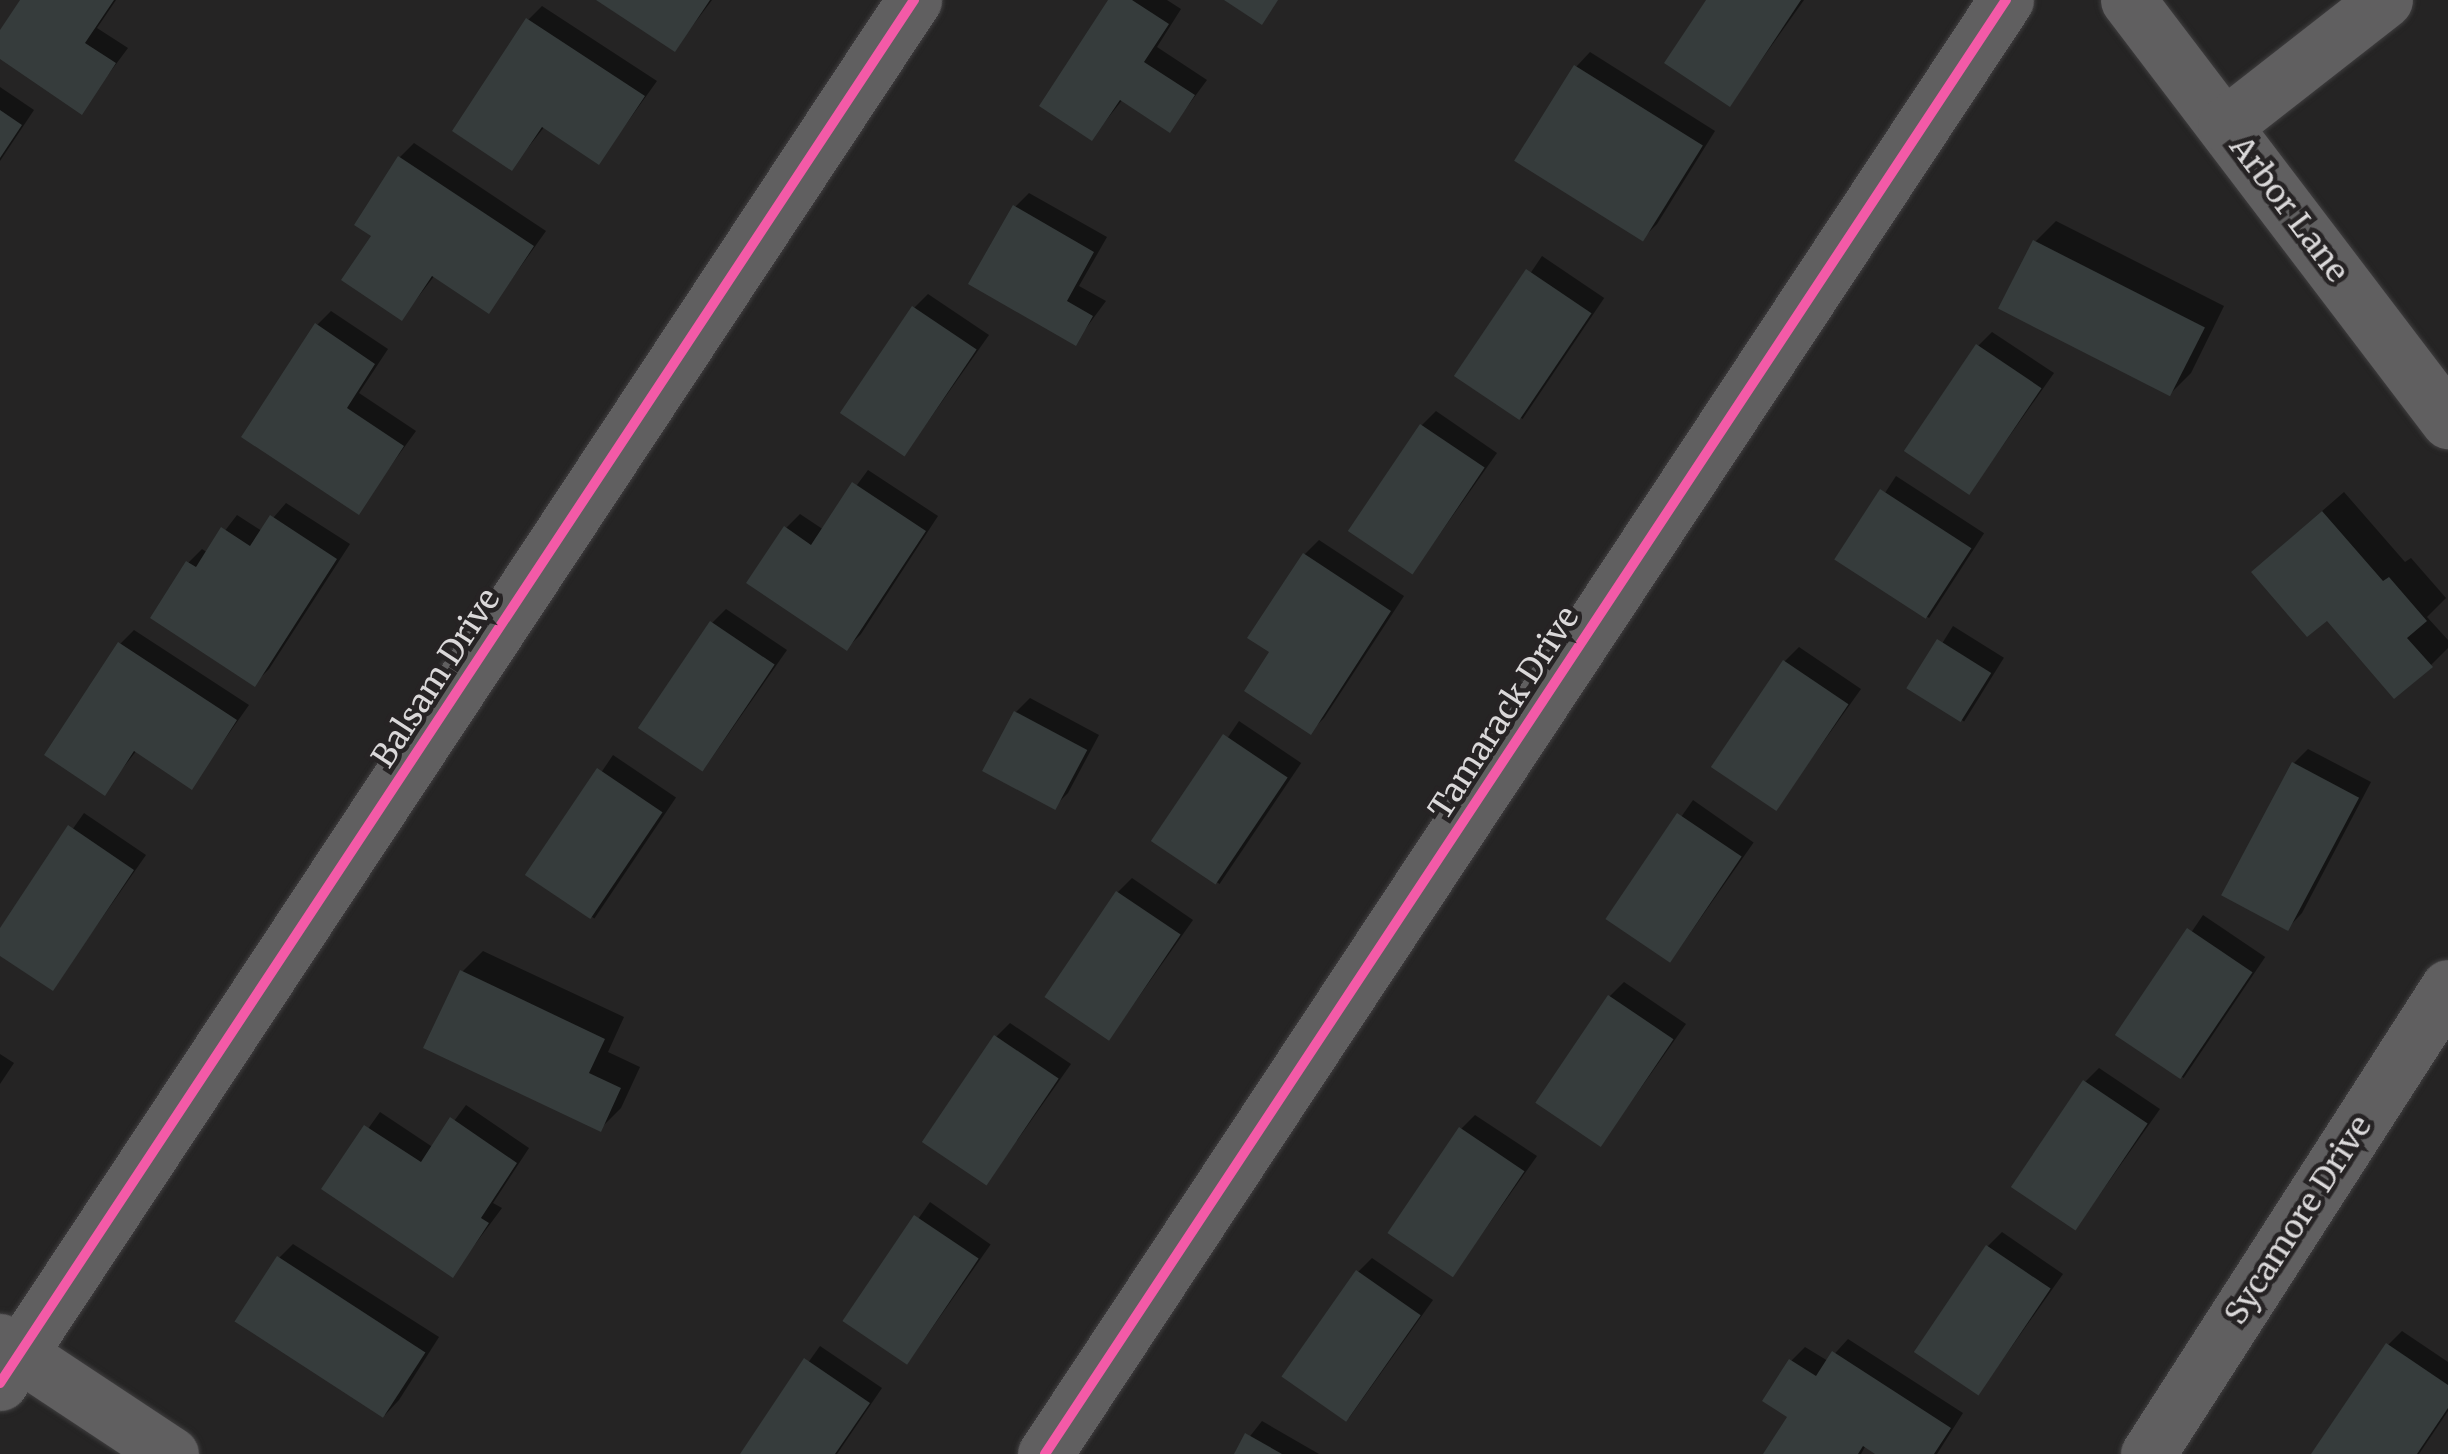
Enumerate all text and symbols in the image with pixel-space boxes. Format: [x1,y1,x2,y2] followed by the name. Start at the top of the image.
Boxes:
[2222,128,2356,290] street label: Arbor Lane
[364,581,508,775] street label: Balsam Drive
[1421,599,1587,827] street label: Tamarack Drive
[2216,1108,2380,1332] street label: Sycamore Drive

